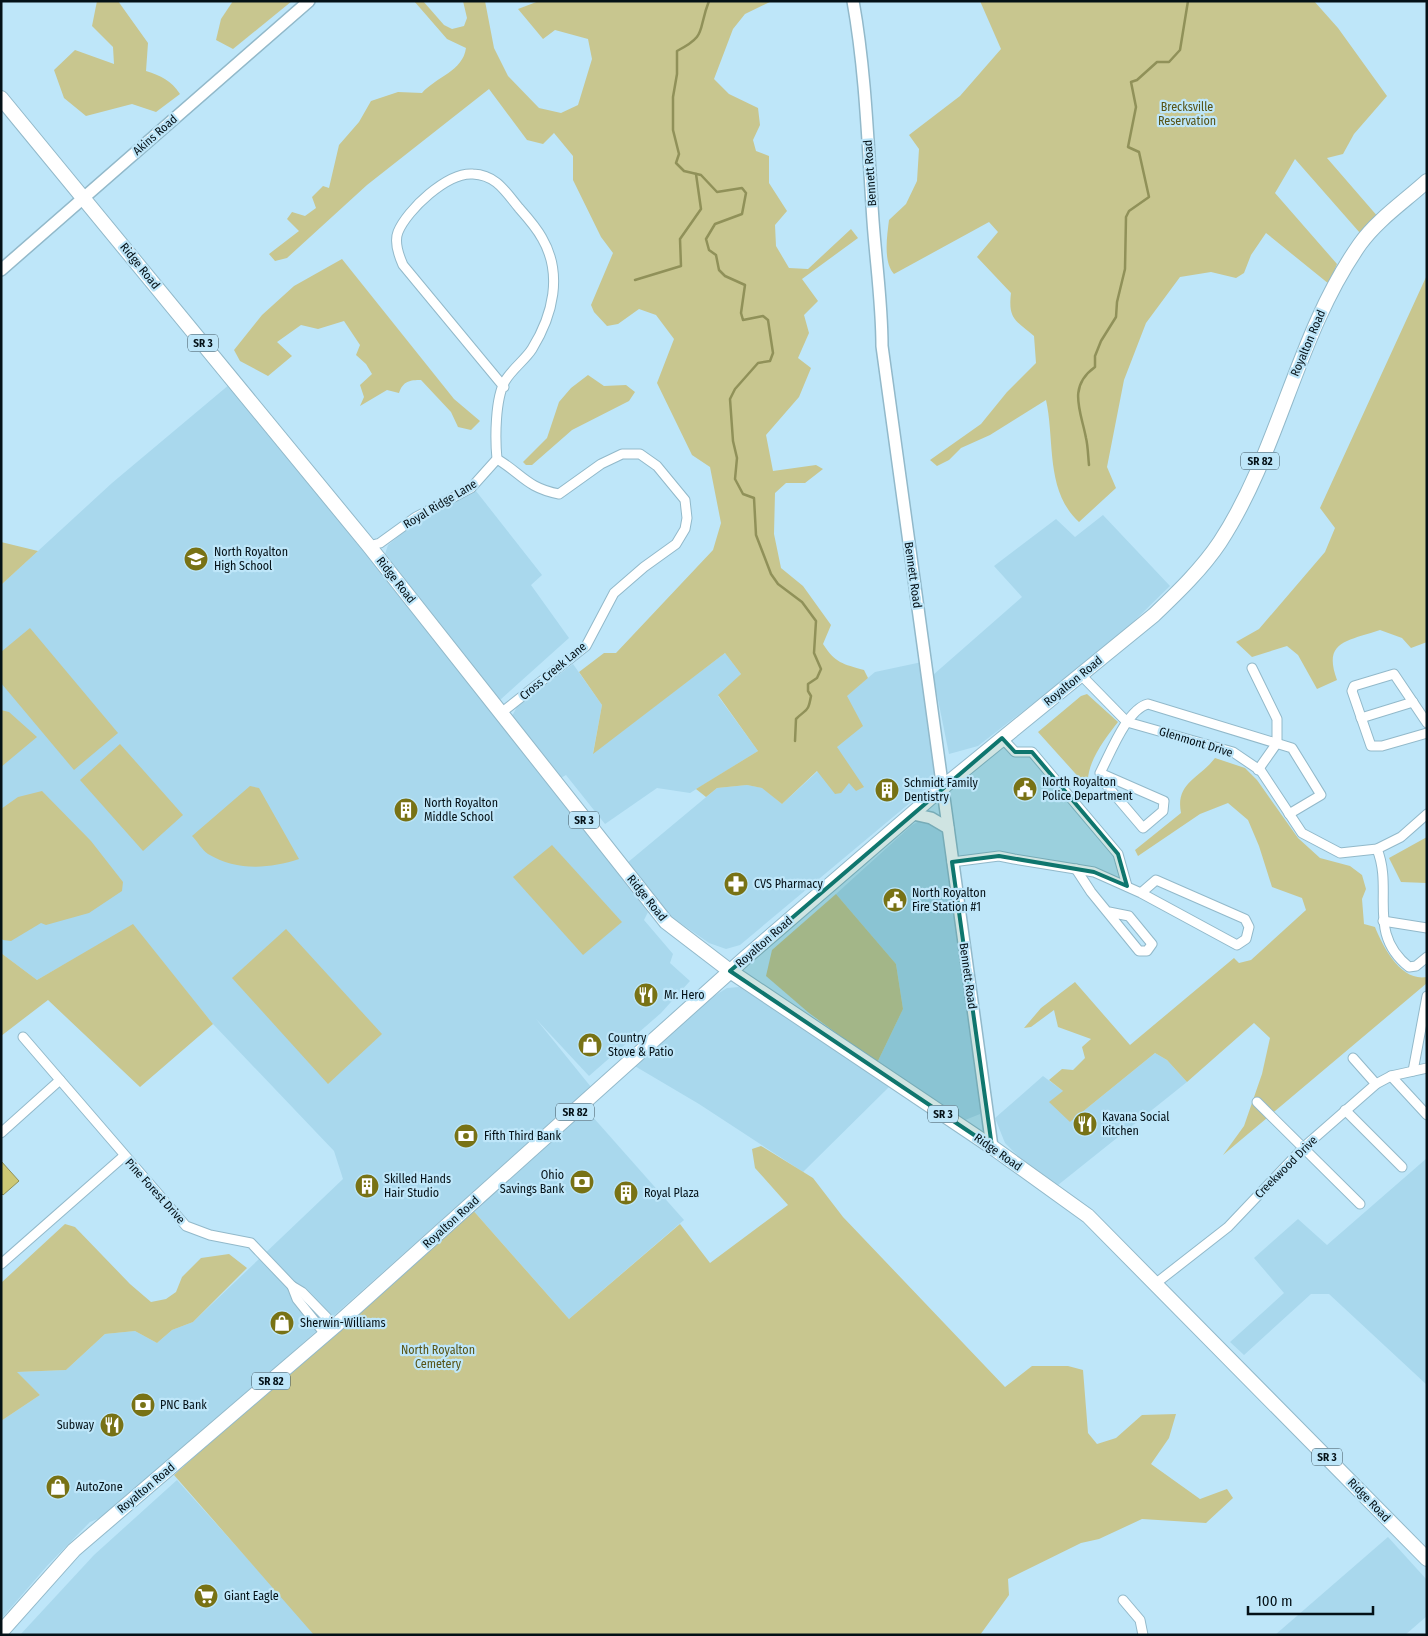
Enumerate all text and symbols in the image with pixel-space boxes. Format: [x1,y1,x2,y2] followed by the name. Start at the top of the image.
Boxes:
[1158,100,1216,128] park label: Brecksville Reservation
[130,112,180,158] street label: Akins Road
[861,139,879,207] street label: Bennett Road
[117,240,163,292] street label: Ridge Road
[1288,308,1328,378] street label: Royalton Road
[188,334,218,352] road number: SR 3
[1241,452,1279,470] road number: SR 82
[401,477,479,531] street label: Royal Ridge Lane
[901,541,925,609] street label: Bennett Road
[214,545,288,573] place label: North Royalton High School
[183,546,209,572] school or university icon: North Royalton High School
[374,554,418,606] street label: Ridge Road
[517,639,589,703] street label: Cross Creek Lane
[1041,653,1105,709] street label: Royalton Road
[1157,724,1235,760] street label: Glenmont Drive
[1042,775,1133,803] place label: North Royalton Police Department
[904,776,979,804] place label: Schmidt Family Dentistry
[1012,776,1038,802] public building icon: North Royalton Police Department
[874,777,900,803] building icon: Schmidt Family Dentistry
[424,796,498,824] place label: North Royalton Middle School
[393,797,419,823] building icon: North Royalton Middle School
[569,812,599,828] road number: SR 3
[723,871,749,897] pharmacy icon: CVS Pharmacy
[624,872,670,924] street label: Ridge Road
[754,877,823,891] place label: CVS Pharmacy
[912,886,986,914] place label: North Royalton Fire Station #1
[882,887,908,913] public building icon: North Royalton Fire Station #1
[733,913,795,971] street label: Royalton Road
[956,942,980,1010] street label: Bennett Road
[633,982,659,1008] restaurant icon: Mr. Hero
[664,988,705,1002] place label: Mr. Hero
[608,1031,674,1059] place label: Country Stove & Patio
[577,1032,603,1058] shop icon: Country Stove & Patio
[556,1104,594,1120] road number: SR 82
[928,1106,958,1122] road number: SR 3
[1102,1110,1169,1138] place label: Kavana Social Kitchen
[1072,1111,1098,1137] restaurant icon: Kavana Social Kitchen
[453,1123,479,1149] bank icon: Fifth Third Bank
[484,1129,561,1143] place label: Fifth Third Bank
[971,1130,1025,1174] street label: Ridge Road
[1252,1133,1320,1201] street label: Creekwood Drive
[122,1156,188,1226] street label: Pine Forest Drive
[500,1168,564,1196] place label: Ohio Savings Bank
[569,1169,595,1195] bank icon: Ohio Savings Bank
[384,1172,451,1200] place label: Skilled Hands Hair Studio
[354,1173,380,1199] building icon: Skilled Hands Hair Studio
[613,1180,639,1206] building icon: Royal Plaza
[644,1186,699,1200] place label: Royal Plaza
[420,1193,482,1251] street label: Royalton Road
[269,1310,295,1336] shop icon: Sherwin-Williams
[300,1316,386,1330] place label: Sherwin-Williams
[401,1343,475,1371] park label: North Royalton Cemetery
[252,1372,290,1390] road number: SR 82
[130,1392,156,1418] bank icon: PNC Bank
[160,1398,207,1412] place label: PNC Bank
[99,1412,125,1438] restaurant icon: Subway
[57,1418,95,1432] place label: Subway
[1312,1448,1342,1465] road number: SR 3
[114,1460,178,1516] street label: Royalton Road
[45,1474,71,1500] shop icon: AutoZone
[1345,1475,1393,1525] street label: Ridge Road
[76,1480,123,1494] place label: AutoZone
[193,1583,219,1609] supermarket icon: Giant Eagle
[1248,1584,1373,1616] scale bar
[224,1589,279,1603] place label: Giant Eagle
[1256,1592,1293,1610] text: 100 m

